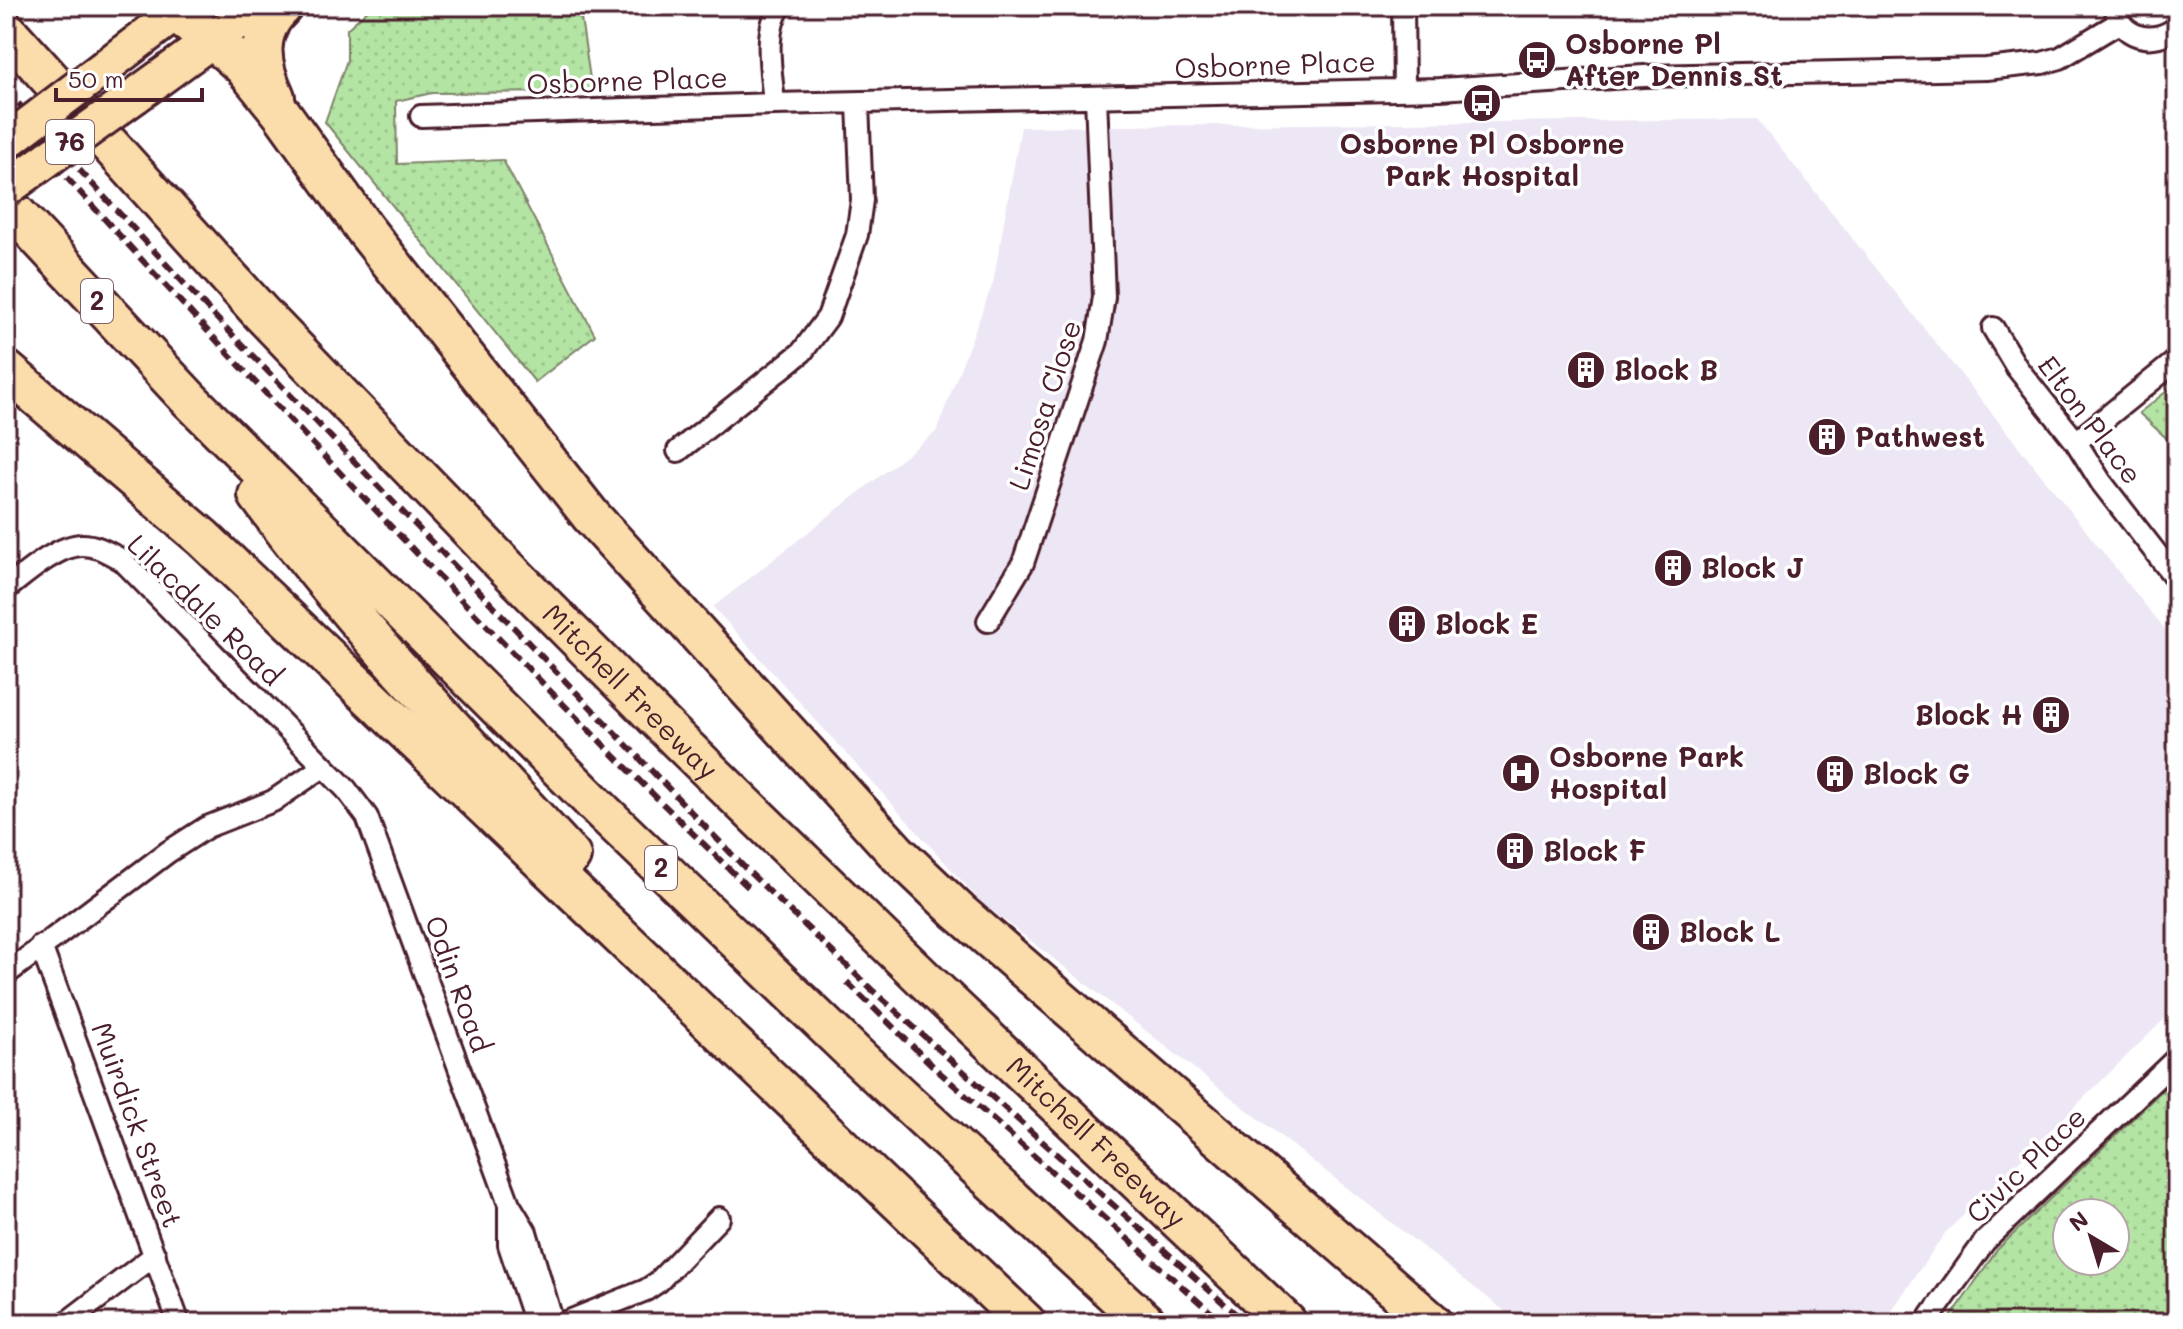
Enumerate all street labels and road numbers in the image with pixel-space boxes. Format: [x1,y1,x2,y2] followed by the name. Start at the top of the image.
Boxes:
[1174,42,1376,86] street label: Osborne Place
[526,58,728,102] street label: Osborne Place
[46,120,94,164] road number: 76
[81,279,113,323] road number: 2
[1000,315,1088,494] street label: Limosa Close
[2031,348,2151,491] street label: Elton Place
[120,526,291,693] street label: Lilacdale Road
[536,596,727,787] street label: Mitchell Freeway
[645,846,677,890] road number: 2
[418,910,500,1057] street label: Odin Road
[84,1017,192,1232] street label: Muirdick Street
[1000,1048,1194,1235] street label: Mitchell Freeway
[1958,1098,2093,1230] street label: Civic Place

